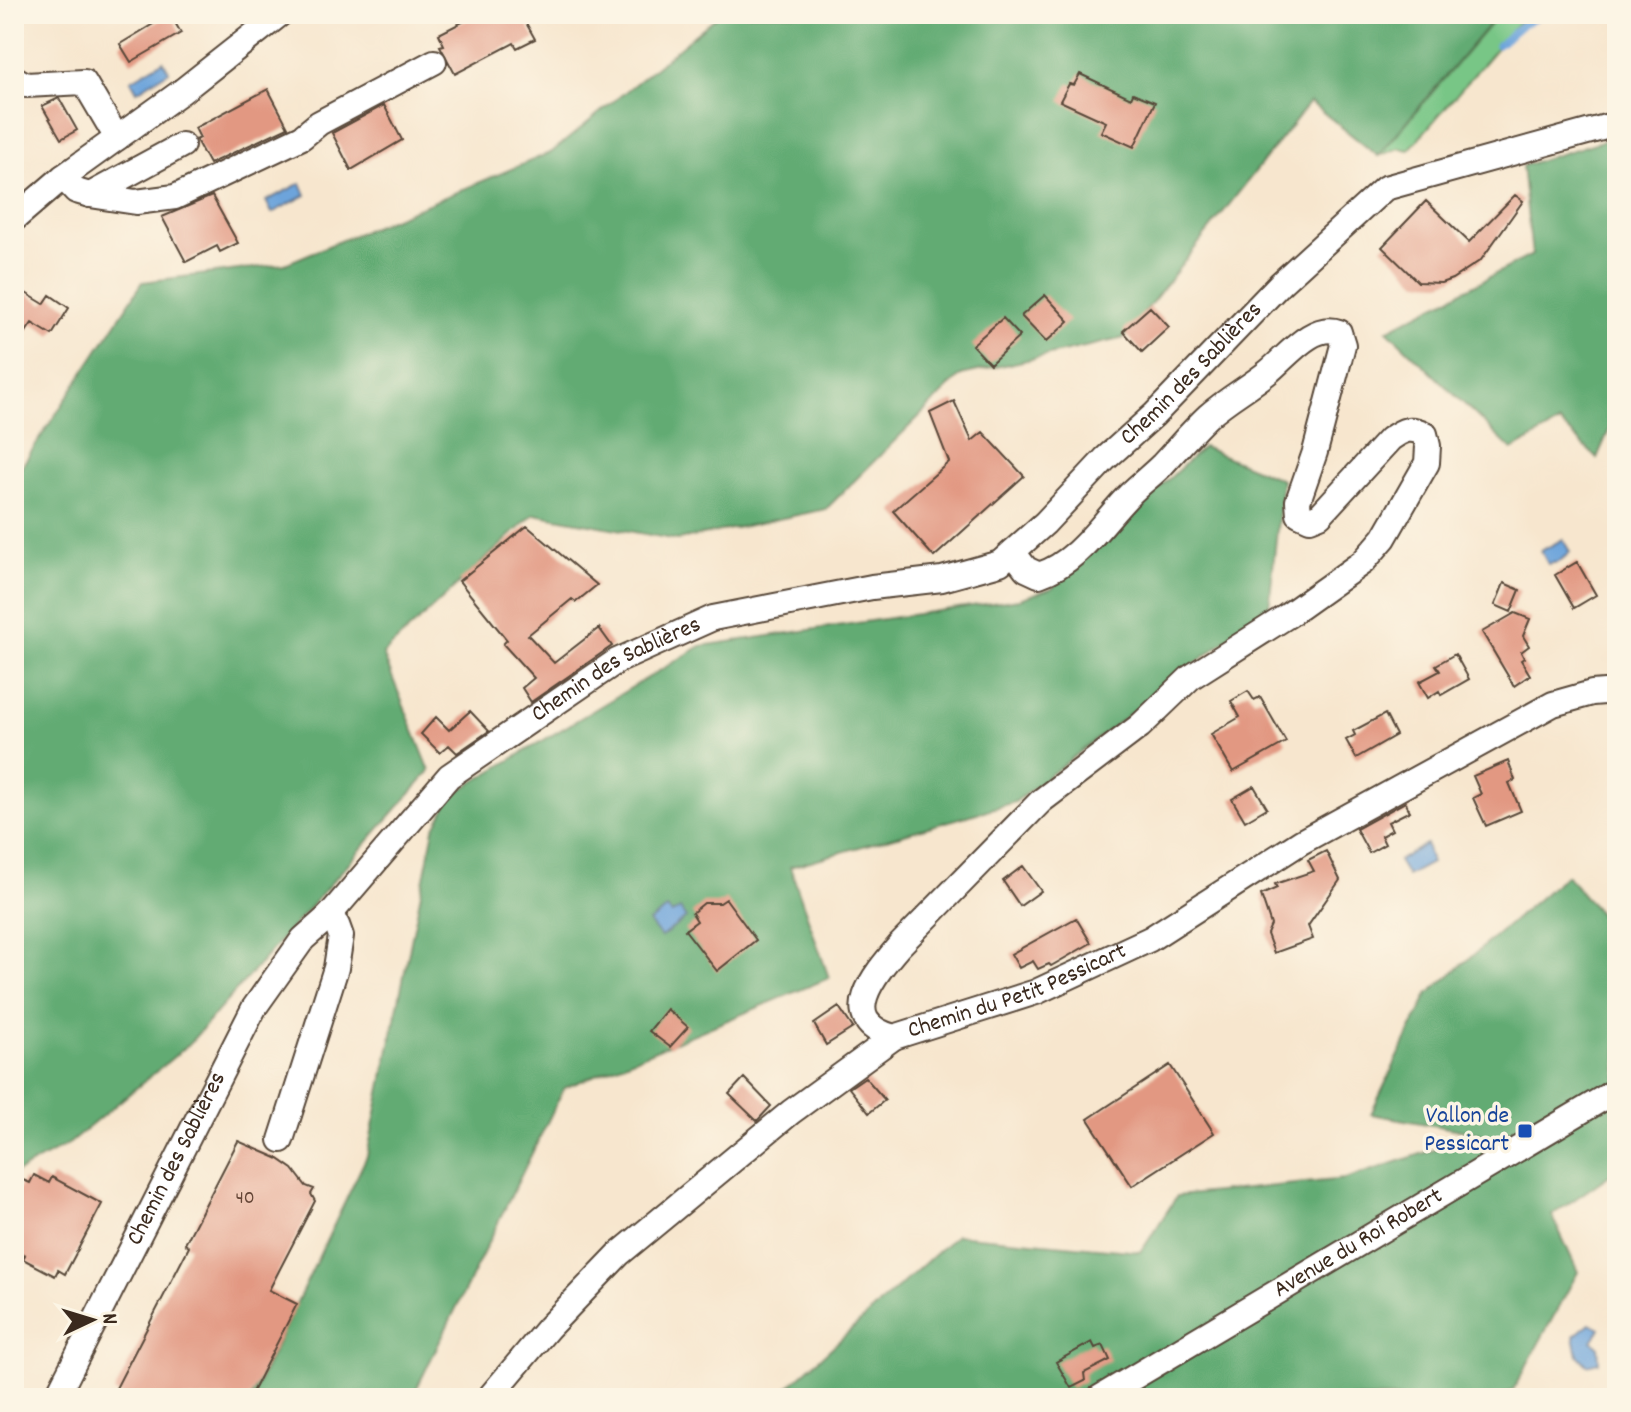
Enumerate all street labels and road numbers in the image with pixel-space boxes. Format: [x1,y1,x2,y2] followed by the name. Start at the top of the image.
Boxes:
[1113,294,1271,454] street label: Chemin des Sablières
[525,608,707,732] street label: Chemin des Sablières
[904,935,1133,1049] street label: Chemin du Petit Pessicart
[119,1066,236,1252] street label: Chemin des Sablières
[1267,1180,1450,1307] street label: Avenue du Roi Robert

